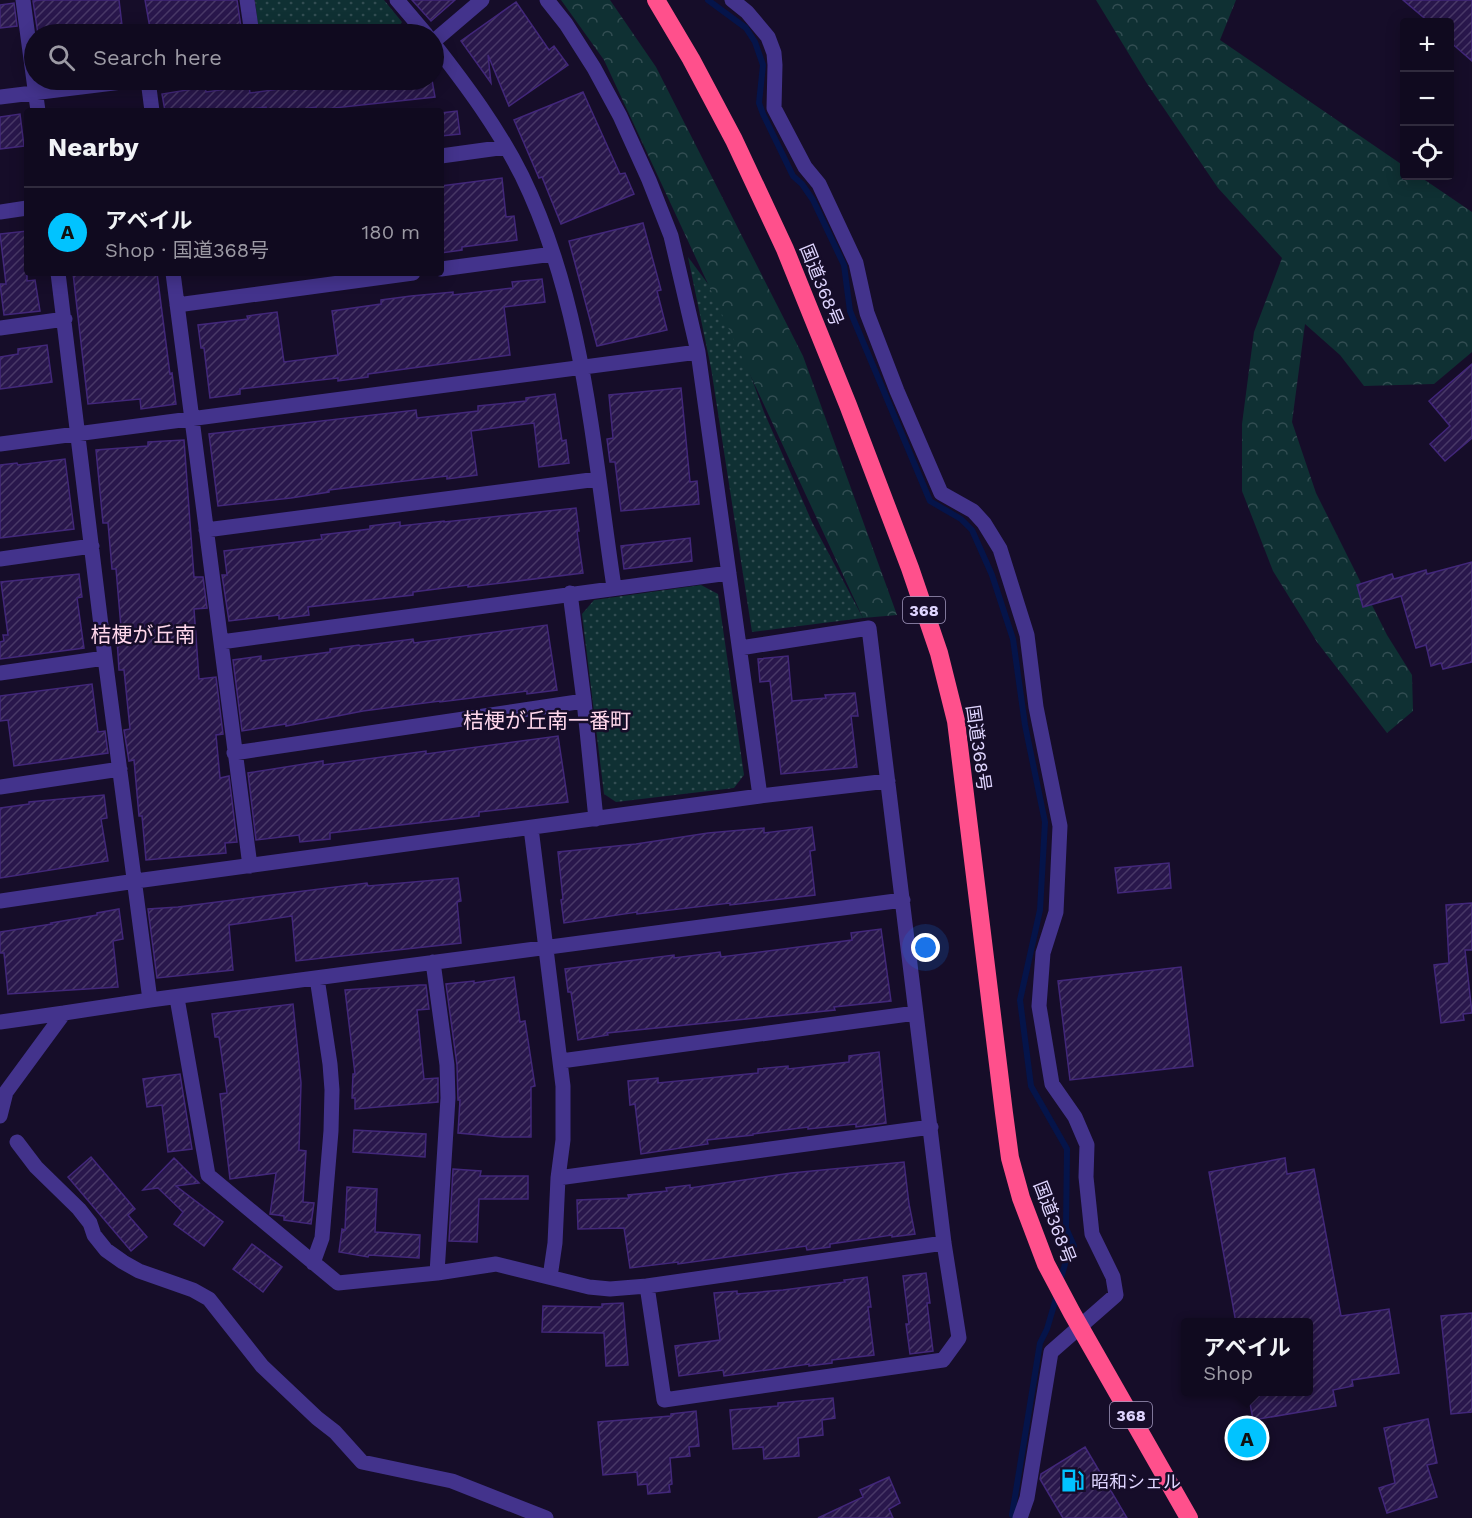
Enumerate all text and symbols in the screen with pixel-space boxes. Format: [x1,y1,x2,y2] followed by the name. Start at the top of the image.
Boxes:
[1400,18,1454,180] map controls
[1400,18,1454,72] button: +
[24,24,444,90] search box
[45,41,78,74] icon: search
[93,45,222,70] text: Search here
[1400,72,1454,126] button: −
[1400,126,1454,180] button: locate
[48,132,139,162] text: Nearby
[105,208,193,233] text: アベイル
[61,220,74,244] text: A
[362,220,420,244] text: 180 m
[105,238,269,262] text: Shop · 国道368号
[796,241,848,329] street label: 国道368号
[903,597,945,623] road number: 368
[91,622,196,647] district label: 桔梗が丘南
[963,704,995,792] street label: 国道368号
[463,708,631,733] district label: 桔梗が丘南一番町
[911,933,940,962] your location
[1030,1178,1080,1266] street label: 国道368号
[1181,1318,1313,1396] popup
[1203,1335,1291,1360] text: アベイル
[1203,1361,1253,1385] text: Shop
[1110,1402,1152,1428] road number: 368
[1228,1416,1266,1460] pin: A
[1060,1468,1086,1494] fuel station icon: 昭和シェル
[1091,1471,1181,1492] place label: 昭和シェル

